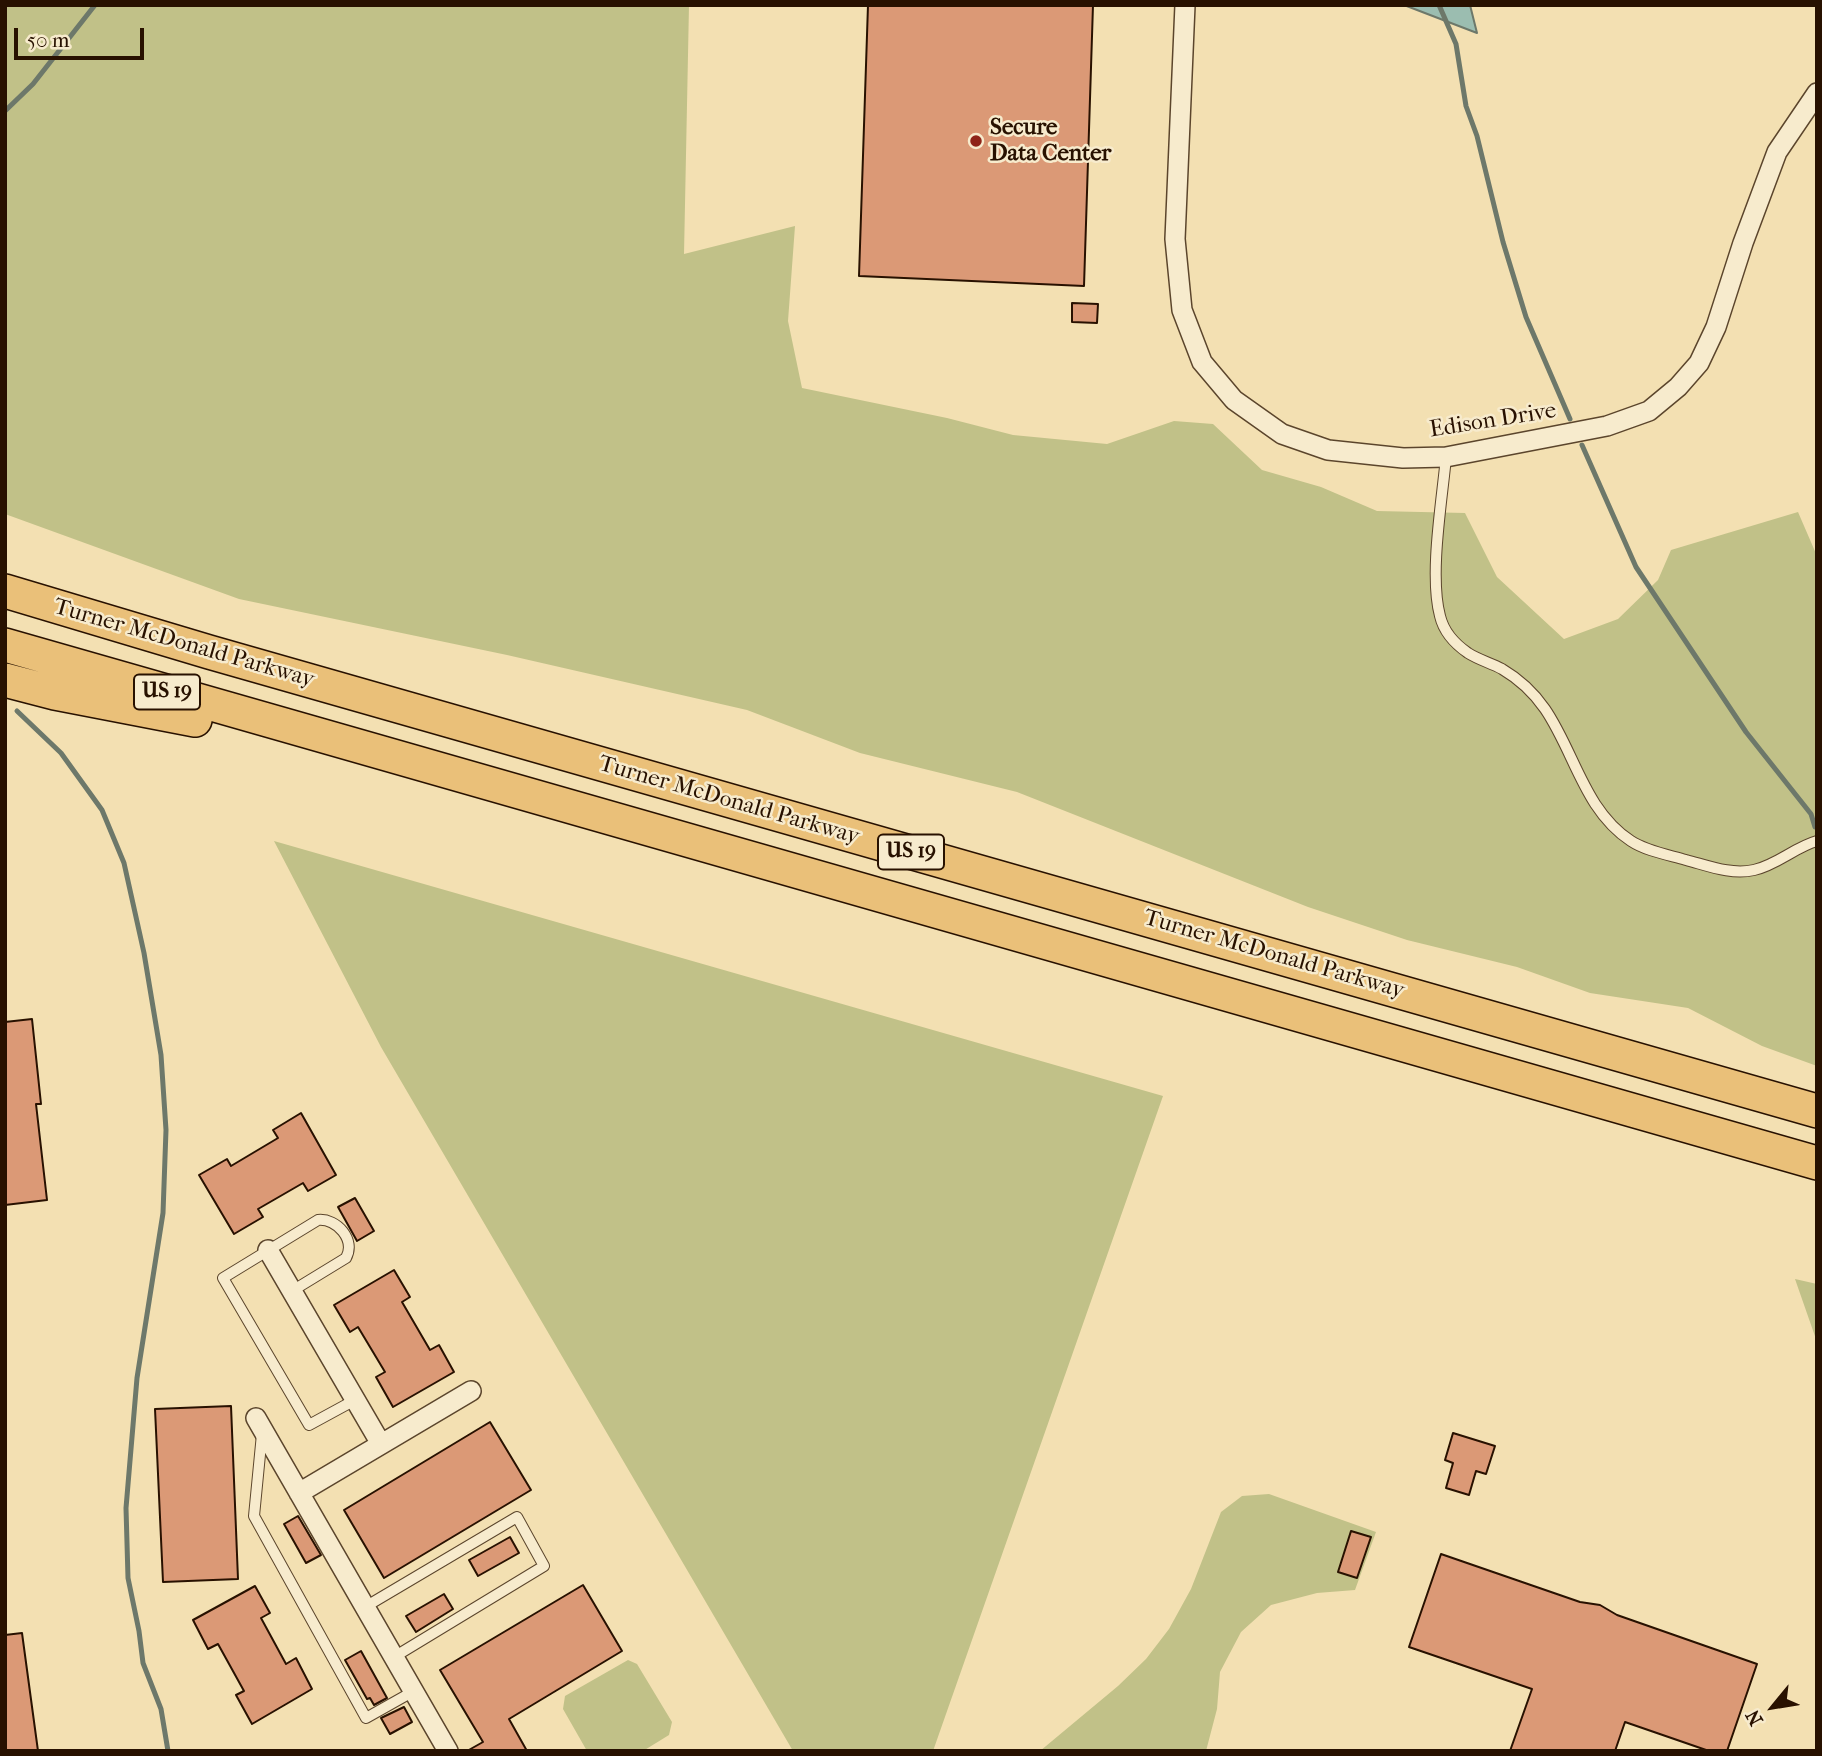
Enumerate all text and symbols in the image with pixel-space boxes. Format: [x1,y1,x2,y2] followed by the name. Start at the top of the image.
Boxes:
[18,14,147,58] scale bar
[27,28,70,52] text: 50 m
[990,114,1111,168] place label: Secure Data Center
[968,133,984,149] marker: Secure Data Center
[1428,397,1558,445] street label: Edison Drive
[51,594,317,694] street label: Turner McDonald Parkway
[134,674,200,710] road number: US 19
[596,751,862,851] street label: Turner McDonald Parkway
[878,834,944,870] road number: US 19
[1141,905,1407,1005] street label: Turner McDonald Parkway
[1738,1672,1808,1742] north arrow
[1742,1706,1768,1729] text: N

